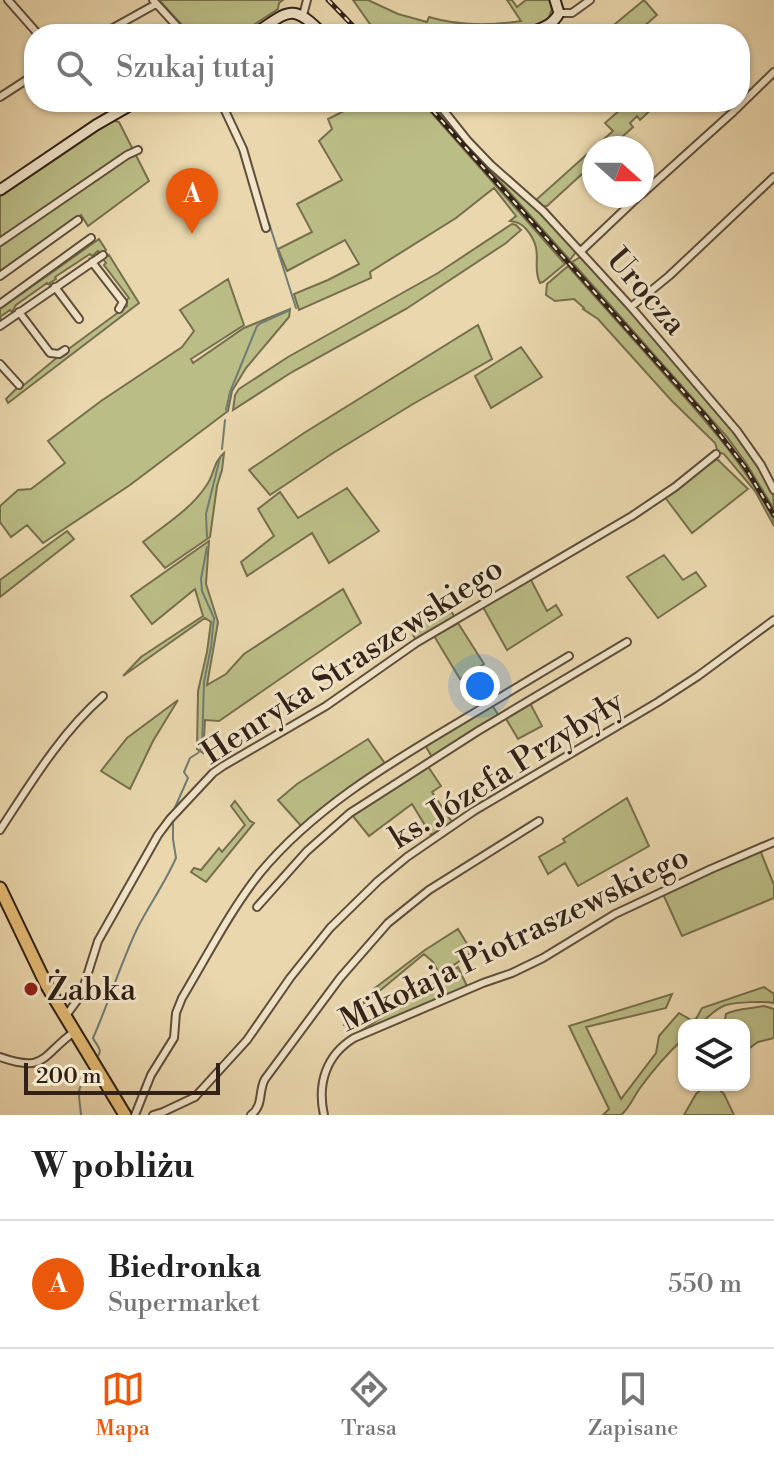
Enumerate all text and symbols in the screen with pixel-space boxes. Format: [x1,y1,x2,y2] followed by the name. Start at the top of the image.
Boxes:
[24,24,750,112] search box
[52,46,96,90] icon: search
[116,49,276,87] text: Szukaj tutaj
[582,136,654,208] north arrow
[166,168,218,234] pin: A
[598,240,695,344] street label: Urocza
[194,548,511,773] street label: Henryka Straszewskiego
[460,666,500,706] your location
[382,682,631,858] street label: ks. Józefa Przybyły
[333,837,695,1041] street label: Mikołaja Piotraszewskiego
[47,969,137,1010] place label: Żabka
[22,980,40,998] marker: Żabka
[678,1019,750,1091] map controls
[678,1019,750,1091] button: layers
[24,1059,220,1095] scale bar
[36,1063,102,1090] text: 200 m
[32,1146,194,1188] text: W pobliżu
[108,1249,261,1287] text: Biedronka
[49,1268,67,1300] text: A
[668,1268,742,1300] text: 550 m
[108,1287,260,1319] text: Supermarket
[96,1367,150,1442] tab: Mapa
[341,1367,397,1442] tab: Trasa
[588,1367,678,1442] tab: Zapisane

